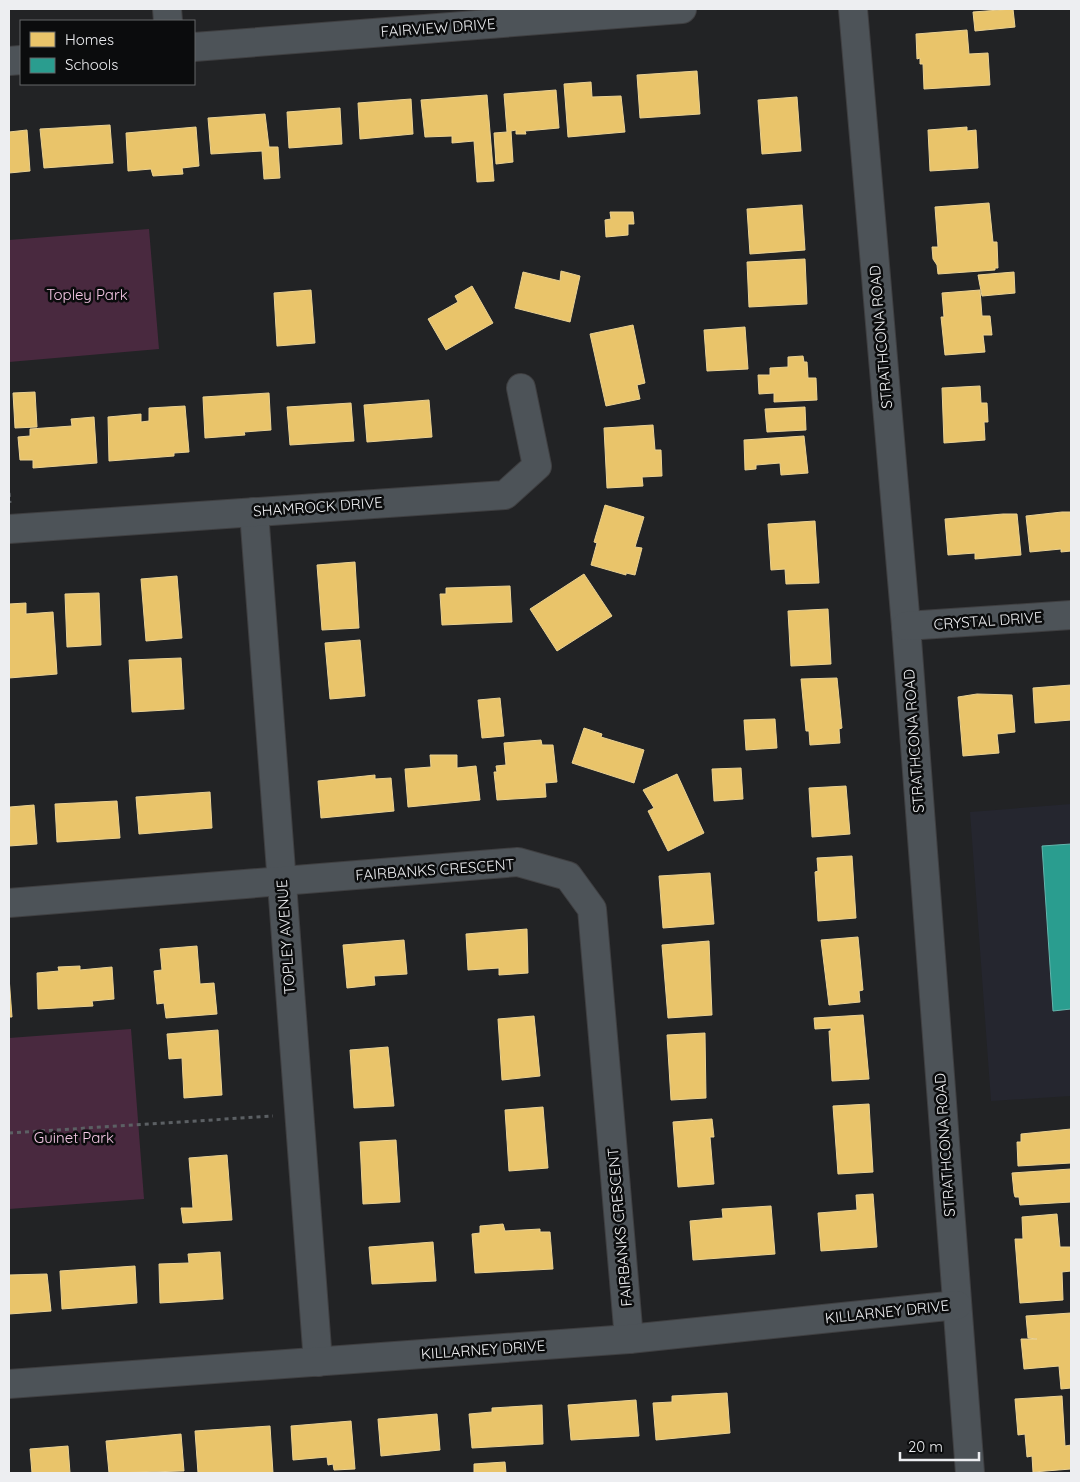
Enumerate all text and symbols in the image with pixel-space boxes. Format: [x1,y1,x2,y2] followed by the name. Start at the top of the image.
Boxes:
[380,14,496,41] street label: FAIRVIEW DRIVE
[20,20,195,85] legend
[65,30,114,49] text: Homes
[65,55,118,74] text: Schools
[865,264,896,410] street label: STRATHCONA ROAD
[46,285,128,304] park label: Topley Park
[253,492,383,521] street label: SHAMROCK DRIVE
[933,607,1043,634] street label: CRYSTAL DRIVE
[899,668,928,814] street label: STRATHCONA ROAD
[355,854,515,885] street label: FAIRBANKS CRESCENT
[272,879,299,995] street label: TOPLEY AVENUE
[930,1072,959,1218] street label: STRATHCONA ROAD
[34,1128,114,1147] park label: Guinet Park
[603,1147,636,1307] street label: FAIRBANKS CRESCENT
[824,1296,950,1327] street label: KILLARNEY DRIVE
[420,1336,546,1363] street label: KILLARNEY DRIVE
[900,1430,979,1462] scale bar
[908,1437,943,1456] text: 20 m

